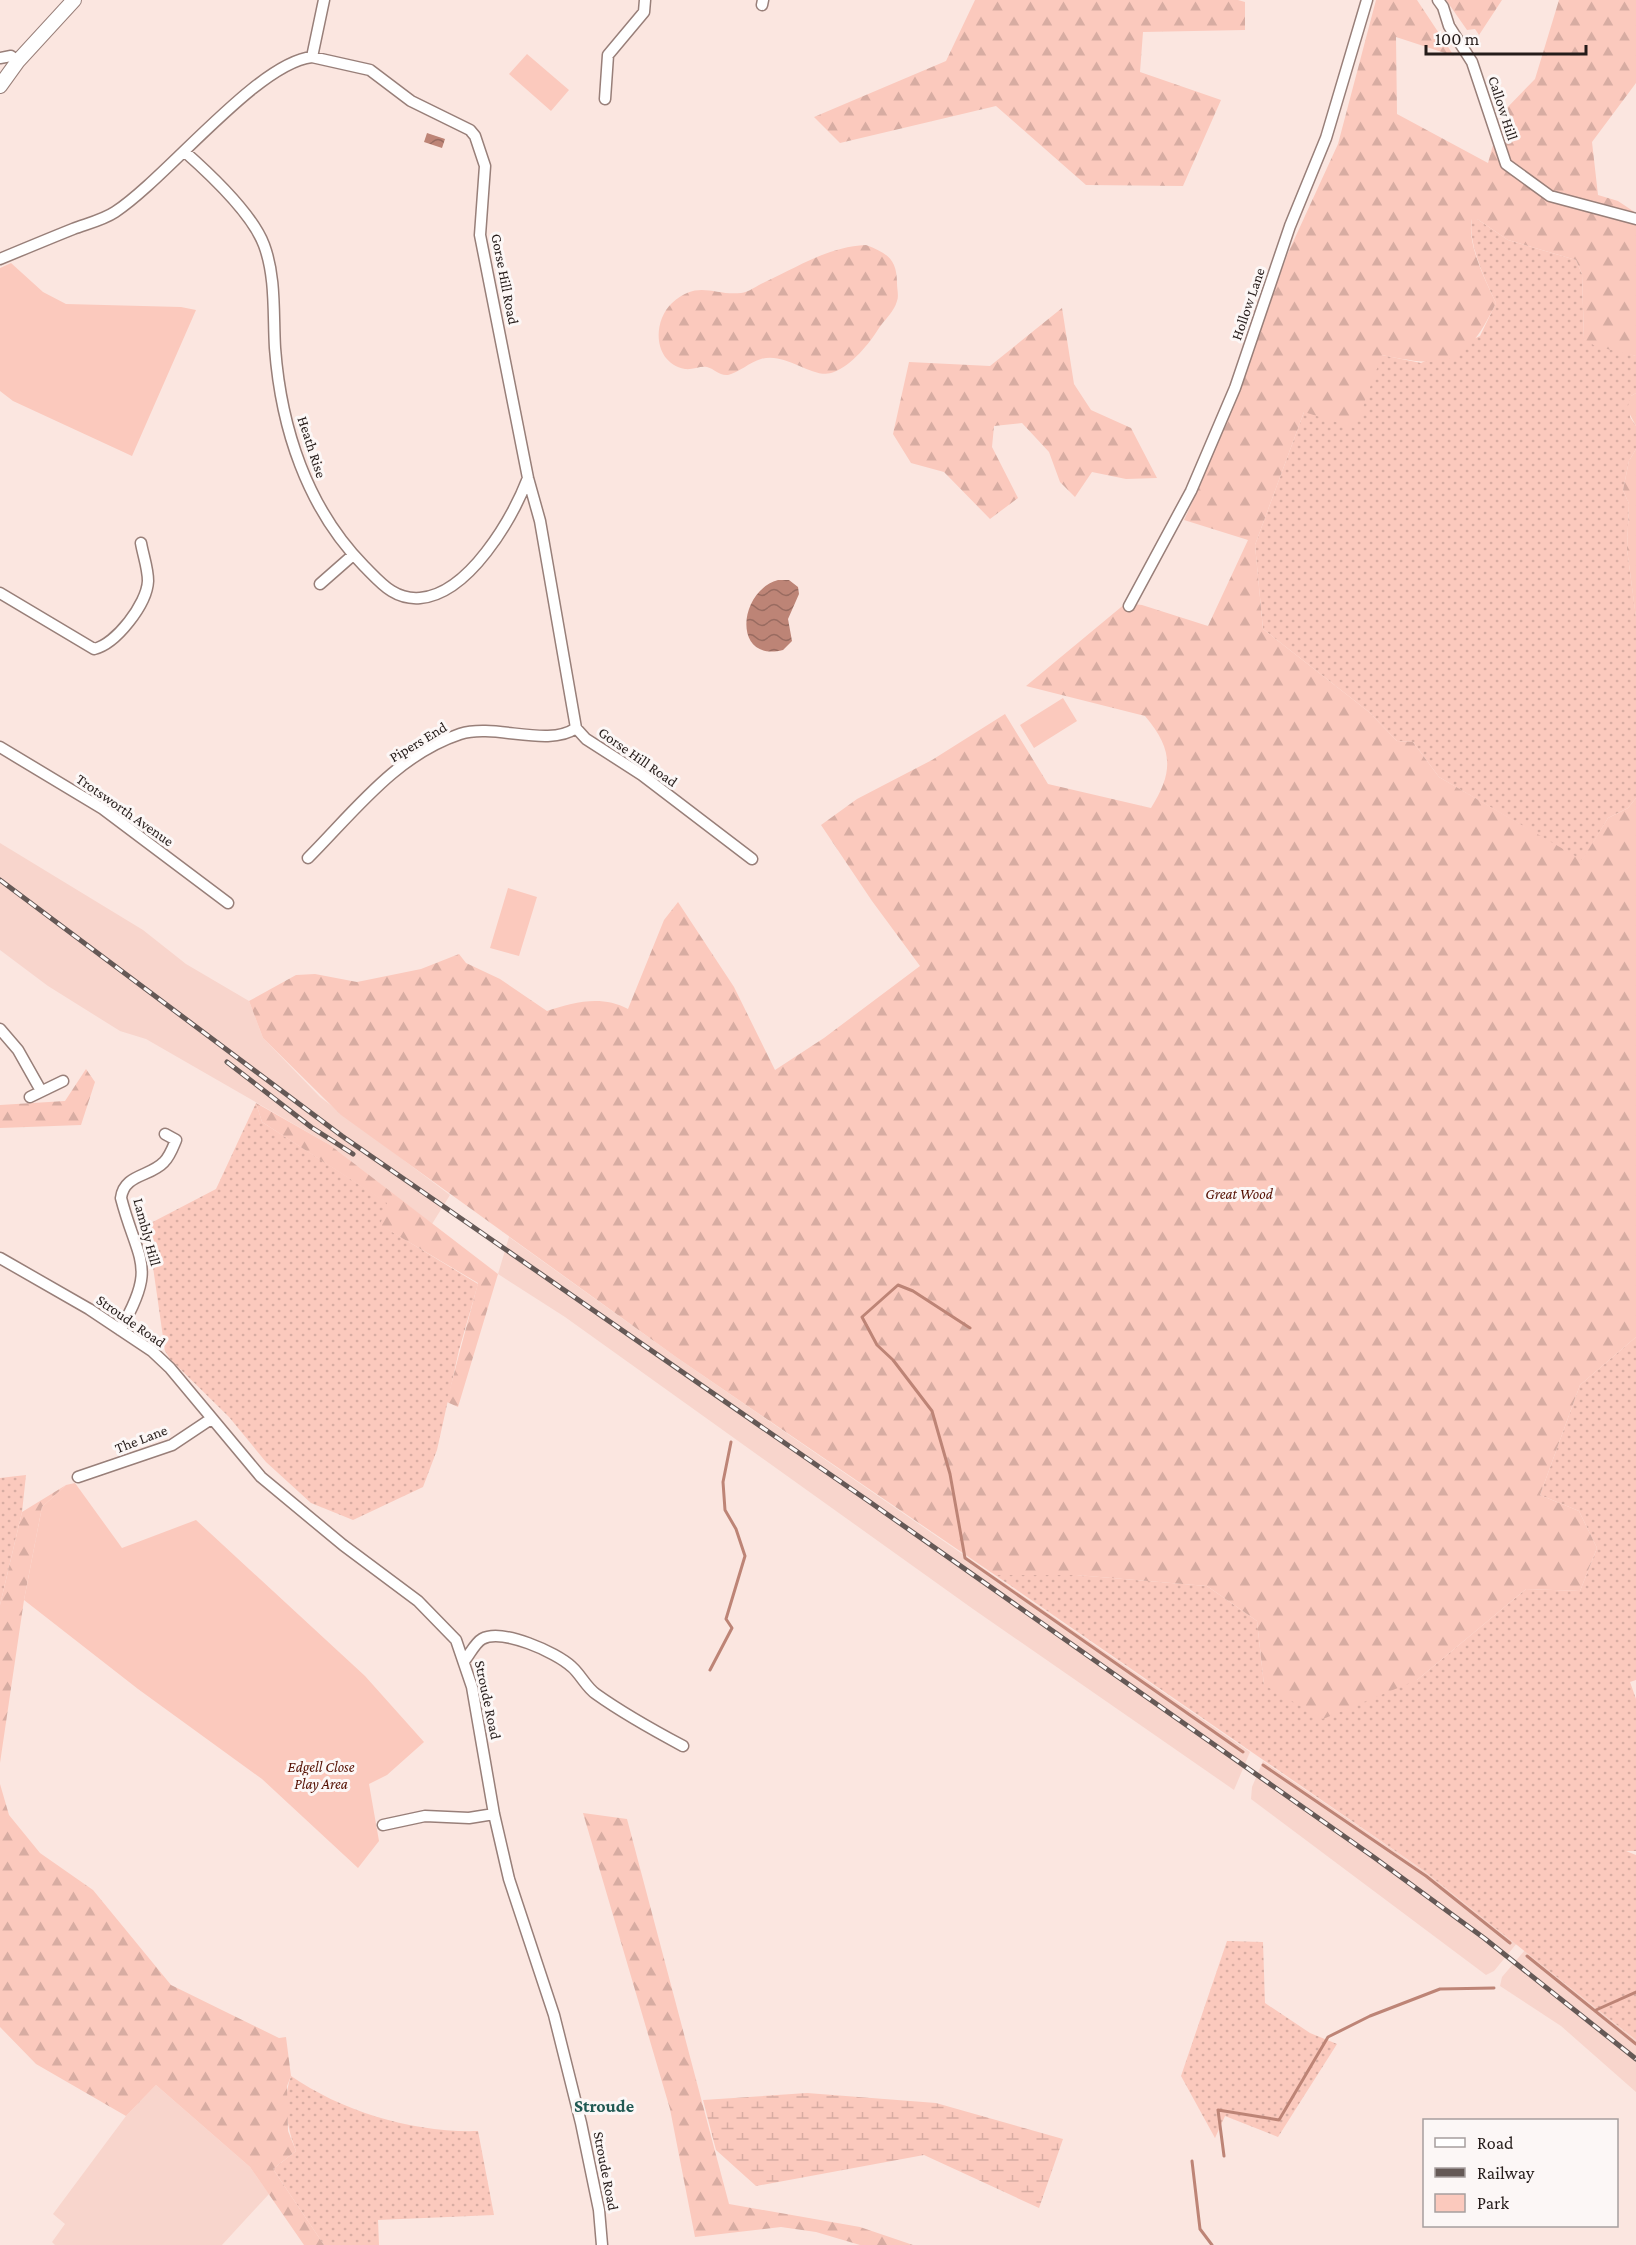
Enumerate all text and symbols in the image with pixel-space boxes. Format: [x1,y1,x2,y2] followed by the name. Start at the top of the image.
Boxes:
[1426,18,1586,56] scale bar
[1435,29,1480,49] text: 100 m
[1485,74,1521,142] street label: Callow Hill
[488,232,522,326] street label: Gorse Hill Road
[1228,265,1268,342] street label: Hollow Lane
[295,414,330,480] street label: Heath Rise
[386,719,450,766] street label: Pipers End
[596,724,680,790] street label: Gorse Hill Road
[73,770,177,850] street label: Trotsworth Avenue
[1205,1186,1274,1202] park label: Great Wood
[129,1196,164,1268] street label: Lambly Hill
[94,1291,168,1351] street label: Stroude Road
[113,1422,170,1456] street label: The Lane
[472,1659,504,1741] street label: Stroude Road
[288,1759,355,1793] park label: Edgell Close Play Area
[574,2096,634,2116] district label: Stroude
[1423,2119,1618,2227] legend
[591,2130,622,2212] street label: Stroude Road
[1477,2133,1514,2153] text: Road
[1477,2163,1535,2183] text: Railway
[1477,2193,1509,2213] text: Park

